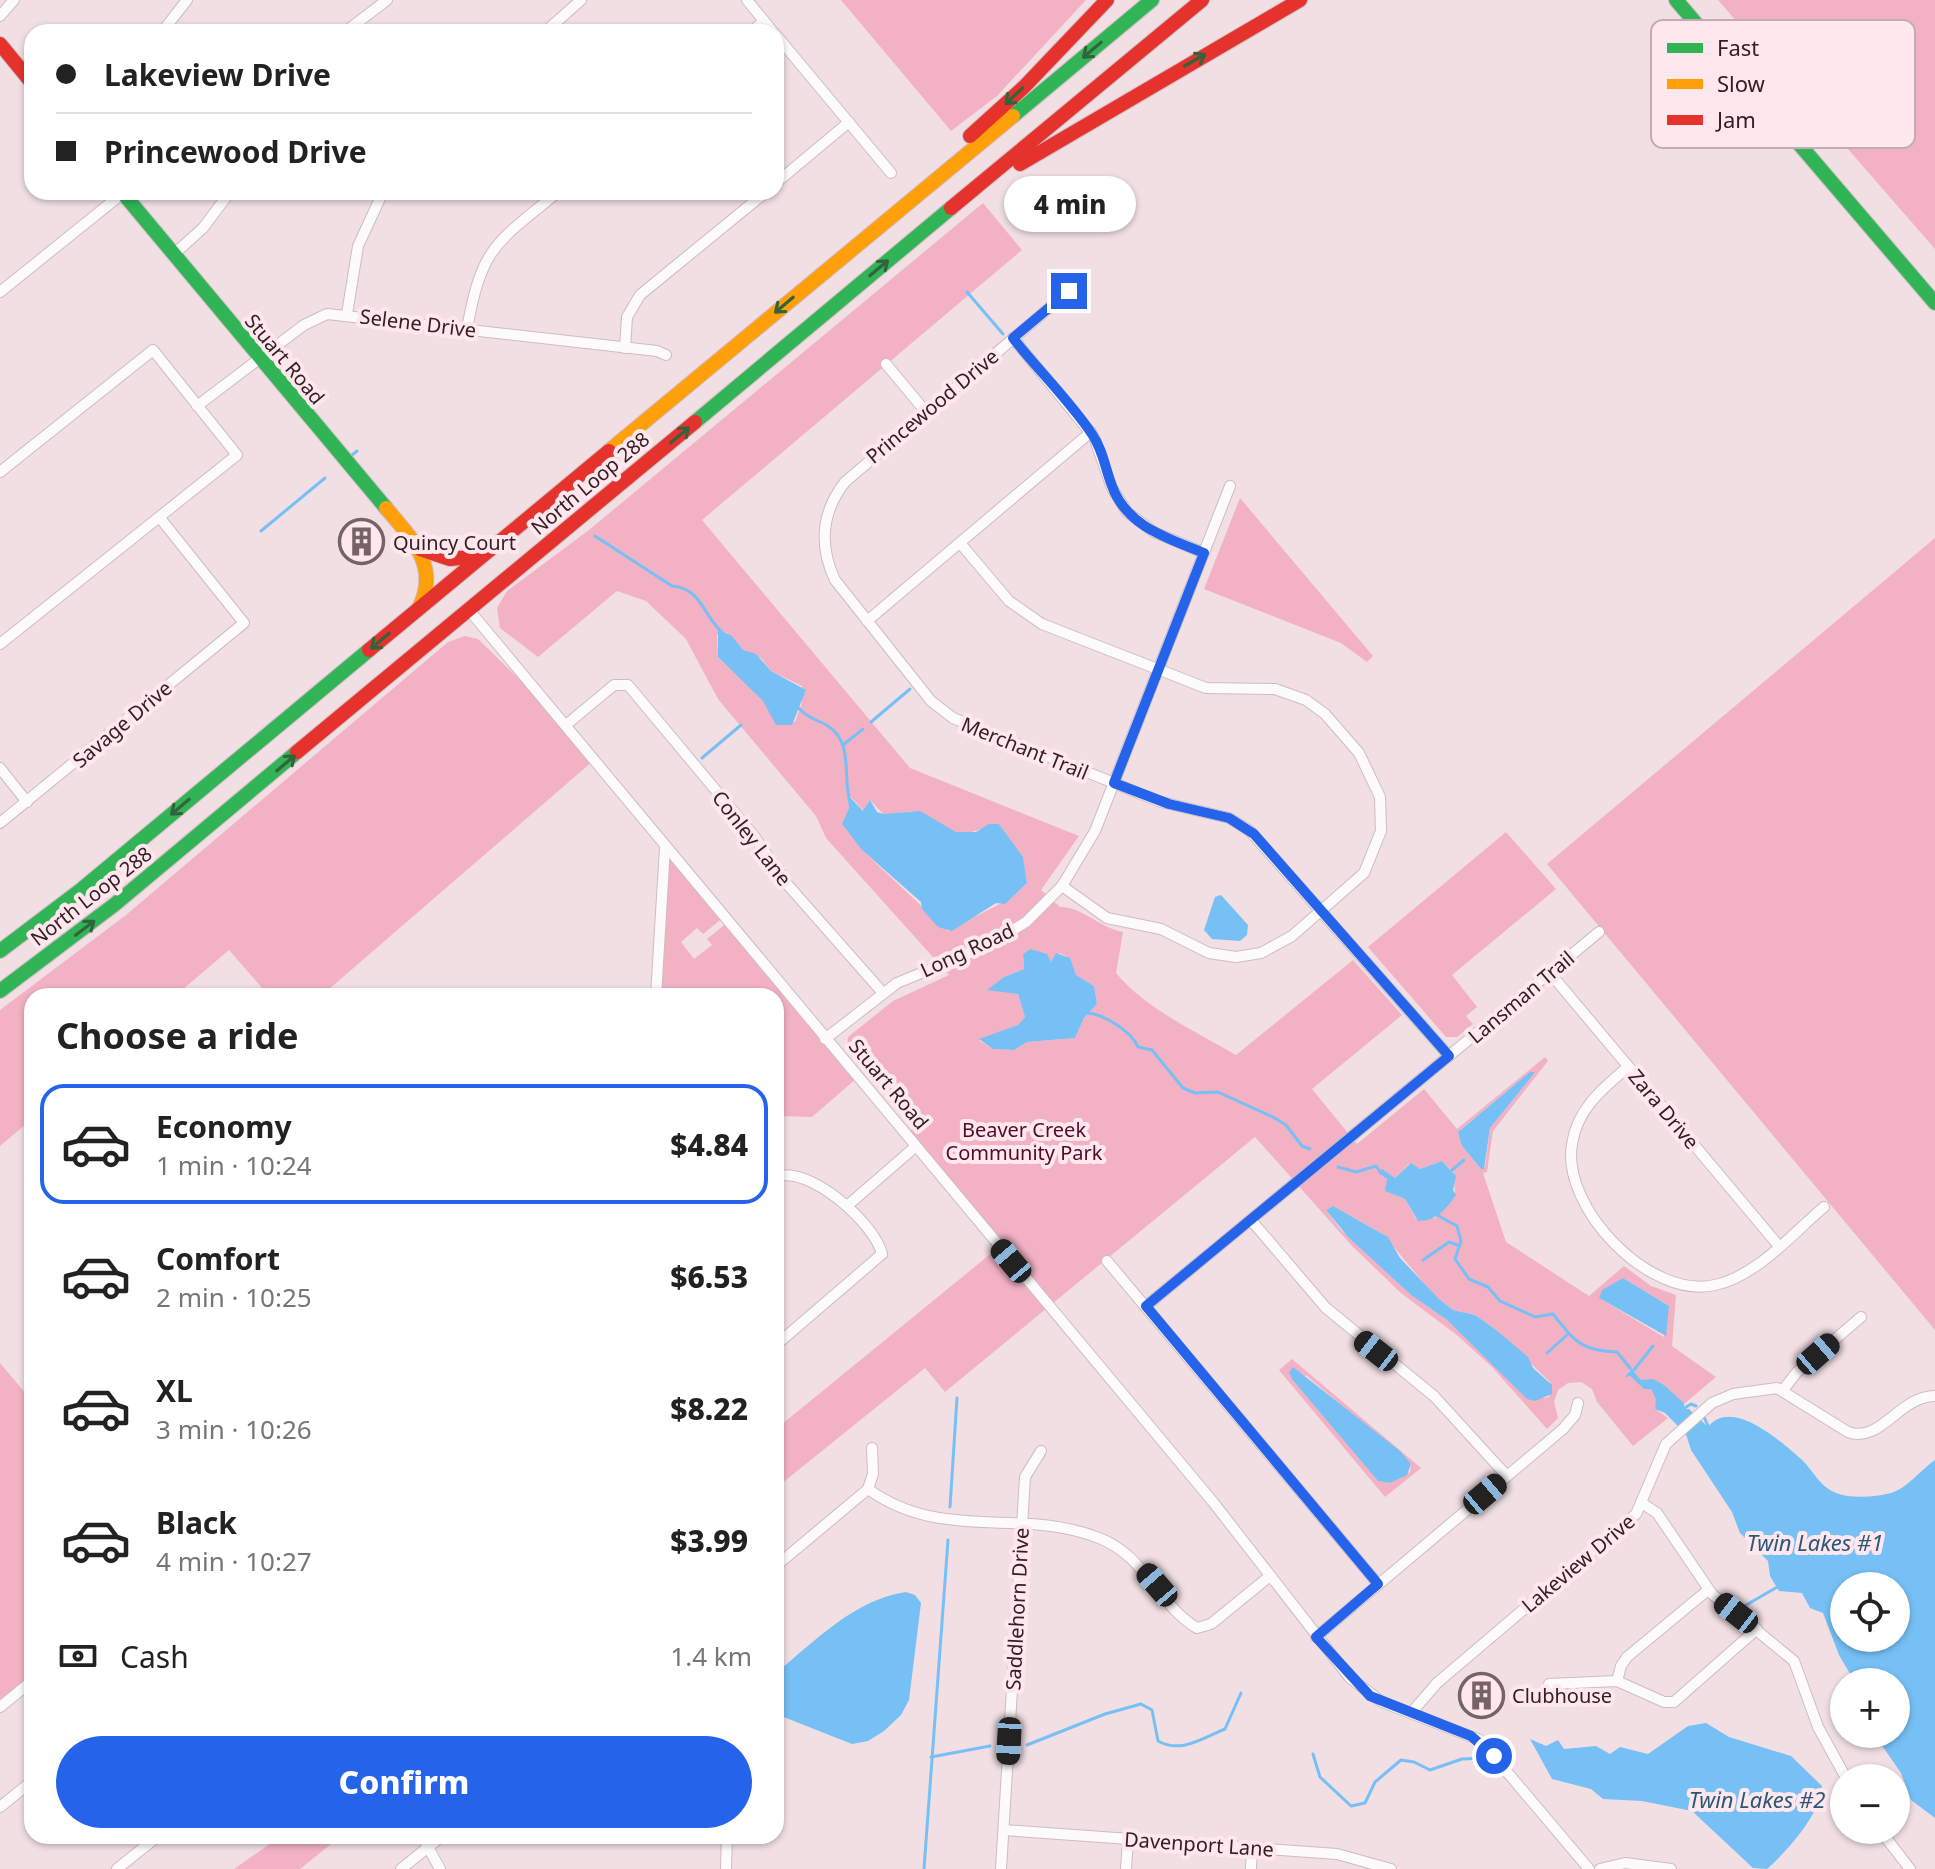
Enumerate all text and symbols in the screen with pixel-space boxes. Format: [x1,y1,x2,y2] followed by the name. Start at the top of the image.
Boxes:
[1651,20,1915,148] legend
[1717,32,1759,62] text: Fast
[1082,41,1102,59] one-way arrow
[1183,52,1206,68] one-way arrow
[104,54,331,95] text: Lakeview Drive
[1717,68,1766,98] text: Slow
[1004,87,1024,106] one-way arrow
[1715,104,1756,134] text: Jam
[104,131,367,172] text: Princewood Drive
[1003,175,1135,231] callout: 4 min
[1034,186,1106,222] text: 4 min
[869,259,889,277] one-way arrow
[1051,273,1087,309] route end
[774,297,795,314] one-way arrow
[358,302,478,344] street label: Selene Drive
[239,308,331,410] street label: Stuart Road
[860,343,1004,469] street label: Princewood Drive
[525,425,655,541] street label: North Loop 288
[669,426,690,444] one-way arrow
[338,518,386,566] building icon: Quincy Court
[393,529,516,556] place label: Quincy Court
[371,632,391,650] one-way arrow
[67,675,177,773] street label: Savage Drive
[957,710,1093,786] street label: Merchant Trail
[275,754,296,772] one-way arrow
[706,785,798,891] street label: Conley Lane
[170,798,191,816] one-way arrow
[25,840,157,952] street label: North Loop 288
[916,917,1018,983] street label: Long Road
[74,919,95,936] one-way arrow
[1462,945,1580,1049] street label: Lansman Trail
[56,1011,298,1060] text: Choose a ride
[843,1033,935,1135] street label: Stuart Road
[1623,1063,1705,1155] street label: Zara Drive
[156,1106,292,1147] text: Economy
[60,1108,132,1180] icon: car
[946,1116,1103,1166] park label: Beaver Creek Community Park
[670,1124,748,1165] text: $4.84
[156,1147,312,1183] text: 1 min · 10:24
[986,1235,1036,1287] car
[156,1238,280,1279] text: Comfort
[60,1240,132,1312] icon: car
[670,1256,748,1297] text: $6.53
[156,1279,312,1315] text: 2 min · 10:25
[1350,1327,1402,1375] car
[1792,1329,1844,1379] car
[156,1370,193,1411] text: XL
[60,1372,132,1444] icon: car
[670,1388,748,1429] text: $8.22
[156,1411,312,1447] text: 3 min · 10:26
[1459,1469,1511,1519] car
[156,1502,237,1543] text: Black
[60,1504,132,1576] icon: car
[1516,1508,1640,1618] street label: Lakeview Drive
[670,1520,748,1561] text: $3.99
[999,1527,1035,1691] street label: Saddlehorn Drive
[1747,1527,1883,1557] water label: Twin Lakes #1
[156,1543,312,1579] text: 4 min · 10:27
[1132,1559,1182,1611] car
[1830,1572,1910,1844] map controls
[1830,1572,1910,1652] button: locate
[1710,1589,1762,1637] car
[56,1634,100,1678] icon: cash
[120,1636,189,1677] text: Cash
[670,1638,752,1674] text: 1.4 km
[1830,1668,1910,1748] button: +
[1457,1671,1505,1719] building icon: Clubhouse
[1512,1682,1612,1709] place label: Clubhouse
[996,1716,1022,1766] car
[56,1736,752,1828] button: Confirm
[1476,1738,1512,1774] route start
[1830,1764,1910,1844] button: −
[1689,1784,1825,1814] water label: Twin Lakes #2
[1123,1825,1275,1863] street label: Davenport Lane

